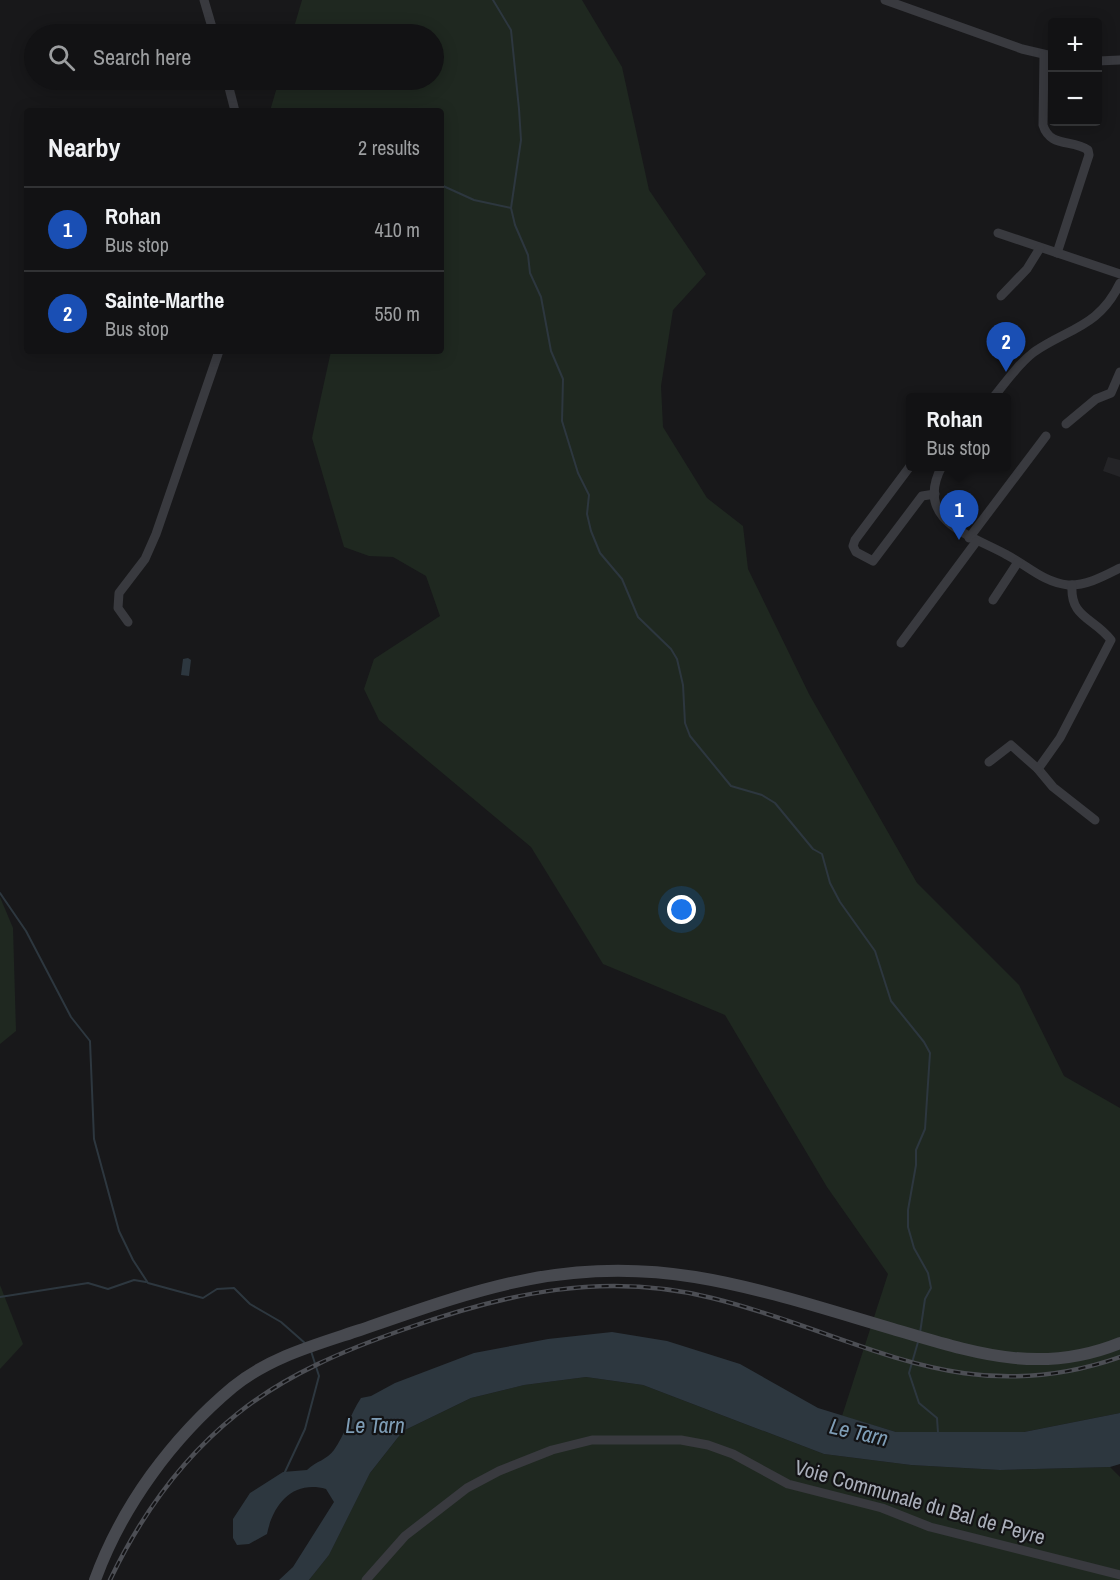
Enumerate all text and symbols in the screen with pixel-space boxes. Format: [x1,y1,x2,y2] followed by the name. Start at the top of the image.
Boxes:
[1048,18,1102,126] map controls
[1048,18,1102,72] button: +
[24,24,444,90] search box
[45,41,78,74] icon: search
[93,42,191,72] text: Search here
[1048,72,1102,126] button: −
[48,130,120,165] text: Nearby
[358,134,420,161] text: 2 results
[105,201,161,231] text: Rohan
[63,216,72,243] text: 1
[374,216,420,243] text: 410 m
[105,231,169,258] text: Bus stop
[105,285,224,315] text: Sainte-Marthe
[63,300,72,327] text: 2
[374,300,420,327] text: 550 m
[105,315,169,342] text: Bus stop
[986,322,1026,372] pin: 2
[906,393,1011,471] popup
[927,404,983,434] text: Rohan
[927,434,990,461] text: Bus stop
[940,490,978,540] pin: 1
[667,895,696,924] your location
[345,1410,405,1440] water label: Le Tarn
[827,1411,891,1453] water label: Le Tarn
[791,1452,1049,1552] street label: Voie Communale du Bal de Peyre

